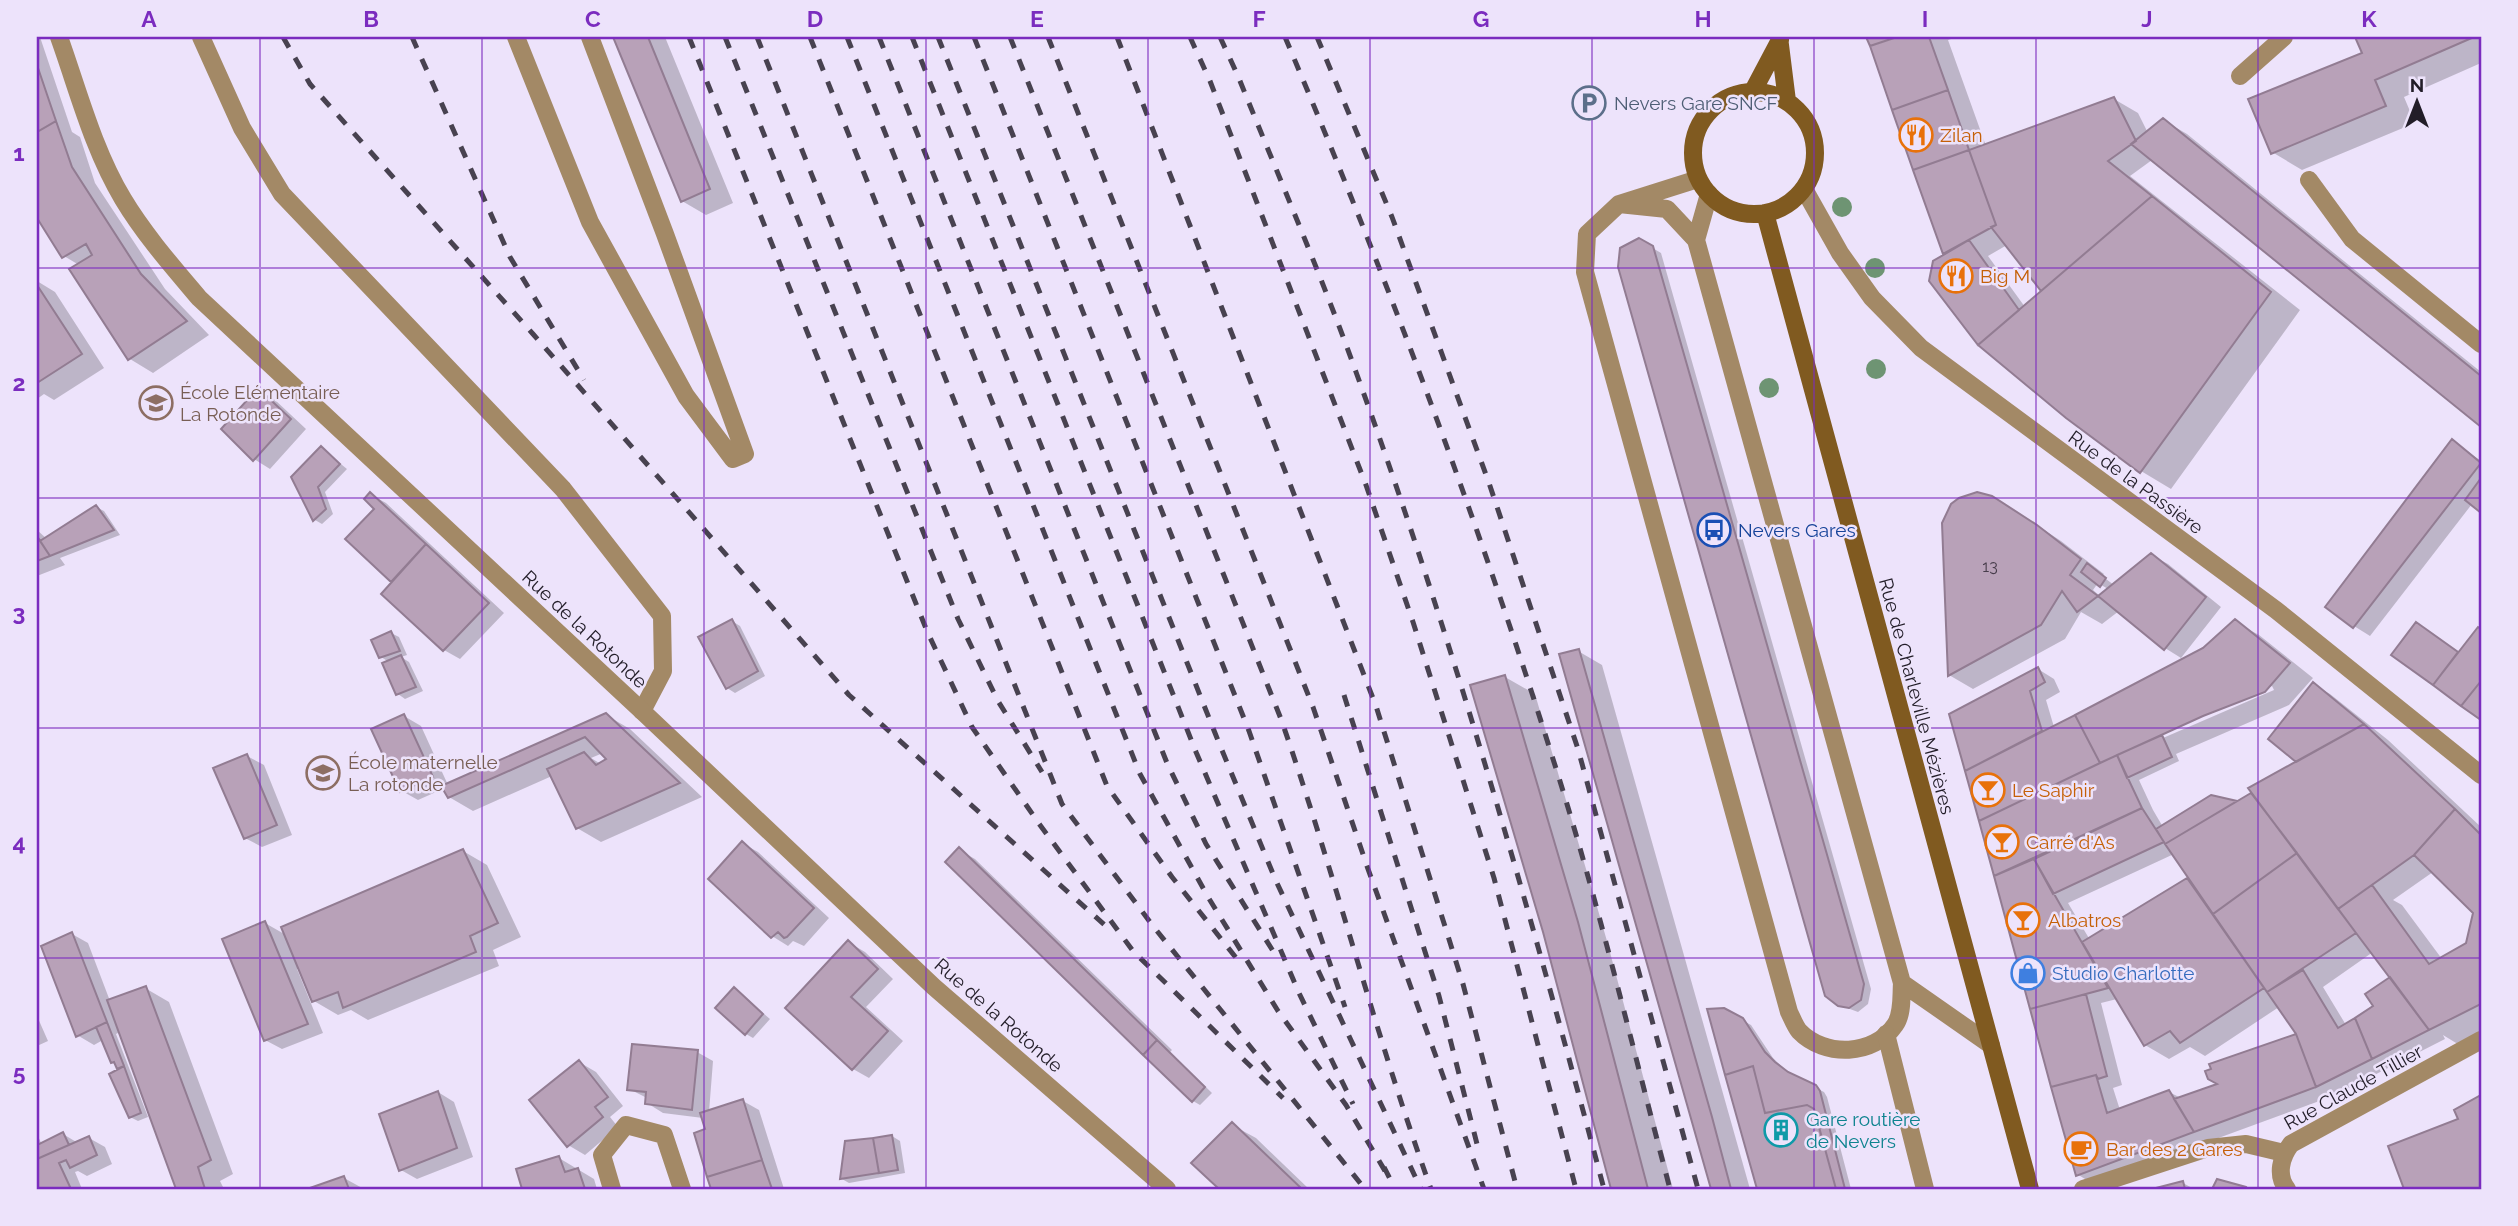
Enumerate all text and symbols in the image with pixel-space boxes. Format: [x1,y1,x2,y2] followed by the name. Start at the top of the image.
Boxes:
[141,5,157,32] text: A
[363,5,379,32] text: B
[585,5,601,32] text: C
[807,5,823,32] text: D
[1030,5,1044,32] text: E
[1252,5,1266,32] text: F
[1473,5,1489,32] text: G
[1694,5,1712,32] text: H
[1922,5,1928,32] text: I
[2141,5,2153,32] text: J
[2361,5,2377,32] text: K
[2382,66,2452,136] north arrow
[2410,74,2424,96] text: N
[1570,84,1608,122] parking icon: Nevers Gare SNCF
[1614,92,1778,114] place label: Nevers Gare SNCF
[1897,116,1935,154] restaurant icon: Zilan
[1940,124,1983,146] place label: Zilan
[13,139,25,166] text: 1
[1937,257,1975,295] restaurant icon: Big M
[1980,265,2030,287] place label: Big M
[13,369,25,396] text: 2
[180,381,340,425] place label: École Elémentaire La Rotonde
[137,384,175,422] school or university icon: École Elémentaire La Rotonde
[2064,426,2208,538] street label: Rue de la Passière
[1695,511,1733,549] bus stop icon: Nevers Gares
[1738,519,1856,541] place label: Nevers Gares
[1982,557,1998,576] house number: 13
[518,566,652,692] street label: Rue de la Rotonde
[1875,575,1959,817] street label: Rue de Charleville Mézières
[13,599,25,626] text: 3
[348,751,498,795] place label: École maternelle La rotonde
[304,754,342,792] school or university icon: École maternelle La rotonde
[1969,771,2007,809] bar icon: Le Saphir
[2012,779,2095,801] place label: Le Saphir
[1983,823,2021,861] bar icon: Carré d'As
[12,829,26,856] text: 4
[2026,831,2115,853] place label: Carré d'As
[2004,901,2042,939] bar icon: Albatros
[2048,909,2121,931] place label: Albatros
[930,953,1068,1077] street label: Rue de la Rotonde
[2009,954,2047,992] shop icon: Studio Charlotte
[2052,962,2194,984] place label: Studio Charlotte
[2280,1040,2426,1134] street label: Rue Claude Tillier
[13,1059,26,1086] text: 5
[1806,1108,1920,1152] place label: Gare routière de Nevers
[1762,1111,1800,1149] building icon: Gare routière de Nevers
[2062,1130,2100,1168] cafe icon: Bar des 2 Gares
[2106,1138,2242,1160] place label: Bar des 2 Gares

